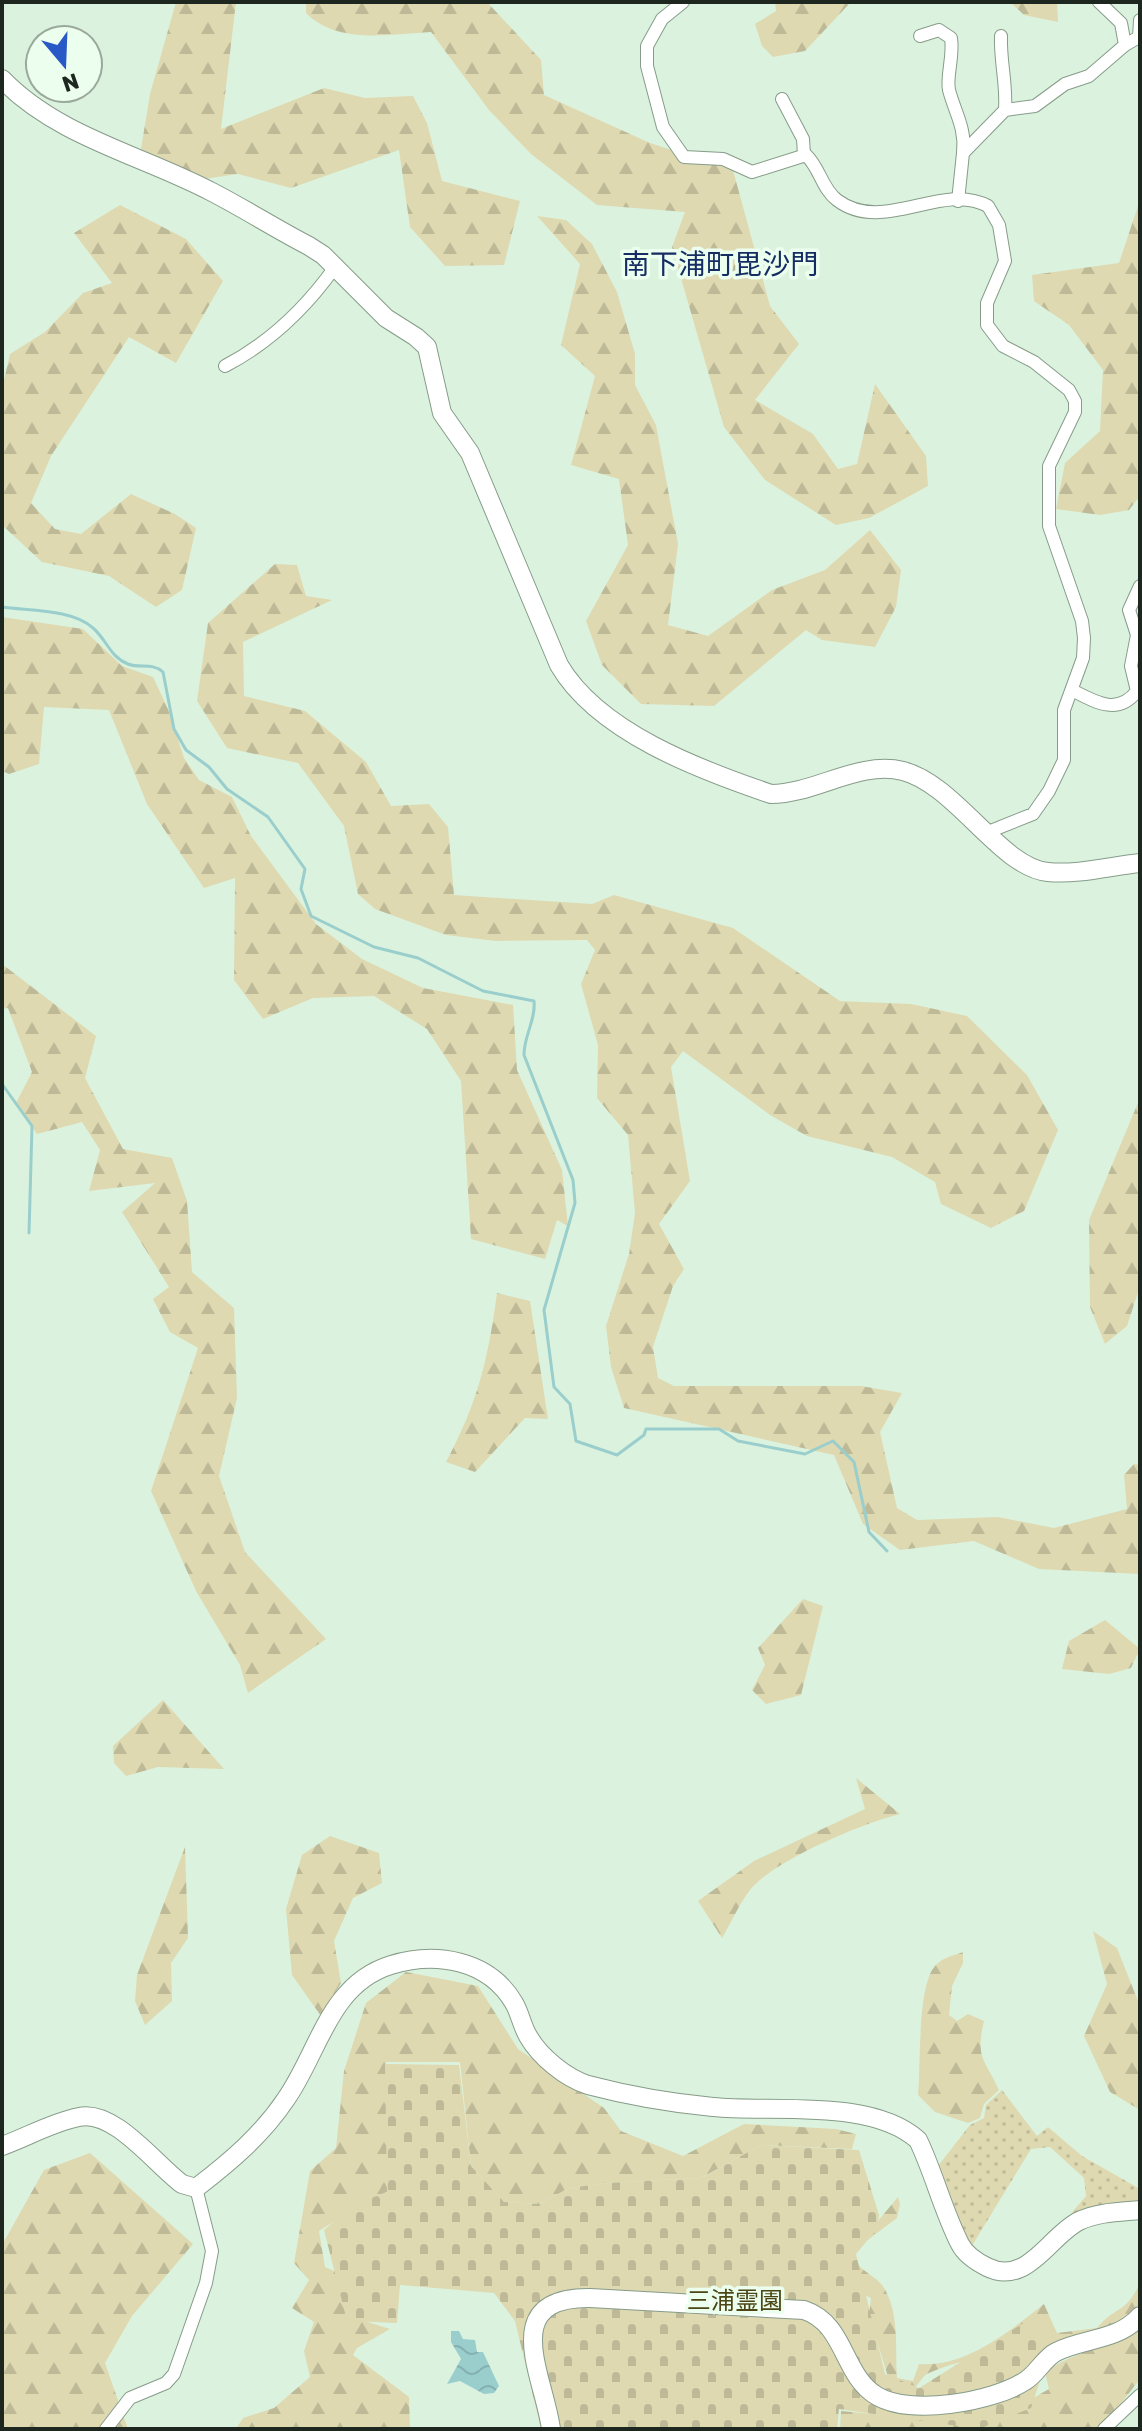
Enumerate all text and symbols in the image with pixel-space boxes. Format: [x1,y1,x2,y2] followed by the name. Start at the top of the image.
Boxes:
[24,24,104,104] north arrow
[58,67,82,98] text: N
[622,248,818,281] district label: 南下浦町毘沙門
[687,2287,783,2315] park label: 三浦霊園

